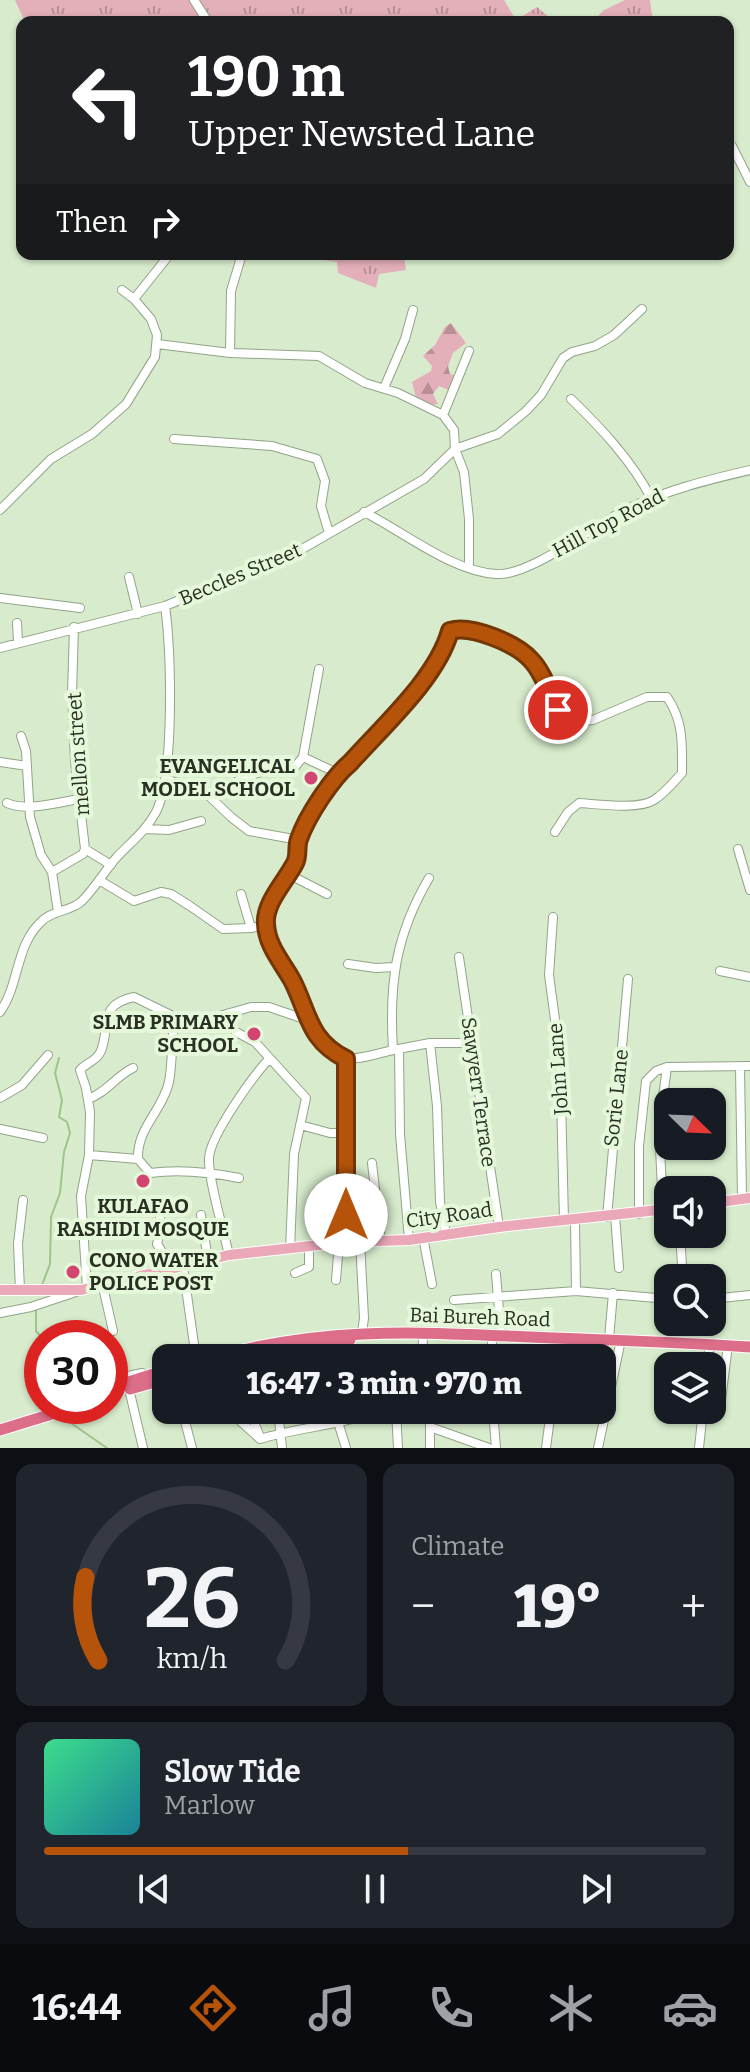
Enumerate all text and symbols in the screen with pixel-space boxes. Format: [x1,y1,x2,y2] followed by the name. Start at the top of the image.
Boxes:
[188,44,344,111] text: 190 m
[56,48,160,152] icon: left
[188,112,535,156] text: Upper Newsted Lane
[143,200,187,244] icon: right
[56,204,127,240] text: Then
[548,484,668,562] street label: Hill Top Road
[175,538,305,610] street label: Beccles Street
[524,676,592,744] pin
[536,688,580,732] icon: arrive
[62,691,94,817] street label: mellon street
[141,754,295,801] place label: EVANGELICAL MODEL SCHOOL
[302,769,320,787] marker: EVANGELICAL MODEL SCHOOL
[92,1010,238,1057] place label: SLMB PRIMARY SCHOOL
[457,1016,501,1168] street label: Sawyerr Terrace
[543,1022,573,1117] street label: John Lane
[245,1025,263,1043] marker: SLMB PRIMARY SCHOOL
[599,1048,633,1148] street label: Sorie Lane
[654,1088,726,1160] north arrow
[654,1088,726,1424] map controls
[134,1172,152,1190] marker: KULAFAO RASHIDI MOSQUE
[304,1173,388,1257] position arrow
[654,1176,726,1248] button: sound
[57,1194,229,1241] place label: KULAFAO RASHIDI MOSQUE
[404,1197,494,1233] street label: City Road
[89,1248,219,1295] place label: CONO WATER POLICE POST
[64,1263,82,1281] marker: CONO WATER POLICE POST
[654,1264,726,1336] button: search
[409,1303,551,1331] street label: Bai Bureh Road
[24,1320,128,1424] speed limit sign: 30
[654,1352,726,1424] button: layers
[247,1366,521,1402] text: 16:47 · 3 min · 970 m
[411,1531,505,1562] text: Climate
[144,1549,239,1649] text: 26
[514,1571,602,1643] text: 19°
[411,1580,435,1633] text: −
[681,1580,706,1633] text: +
[156,1641,227,1676] text: km/h
[164,1754,301,1790] text: Slow Tide
[164,1790,255,1821] text: Marlow
[132,1867,176,1911] icon: previous
[353,1867,397,1911] icon: pause
[574,1867,618,1911] icon: next
[185,1980,241,2036] icon: directions
[304,1980,360,2036] icon: music
[423,1980,479,2036] icon: phone
[543,1980,599,2036] icon: climate
[662,1980,718,2036] icon: car
[32,1986,121,2030] text: 16:44

